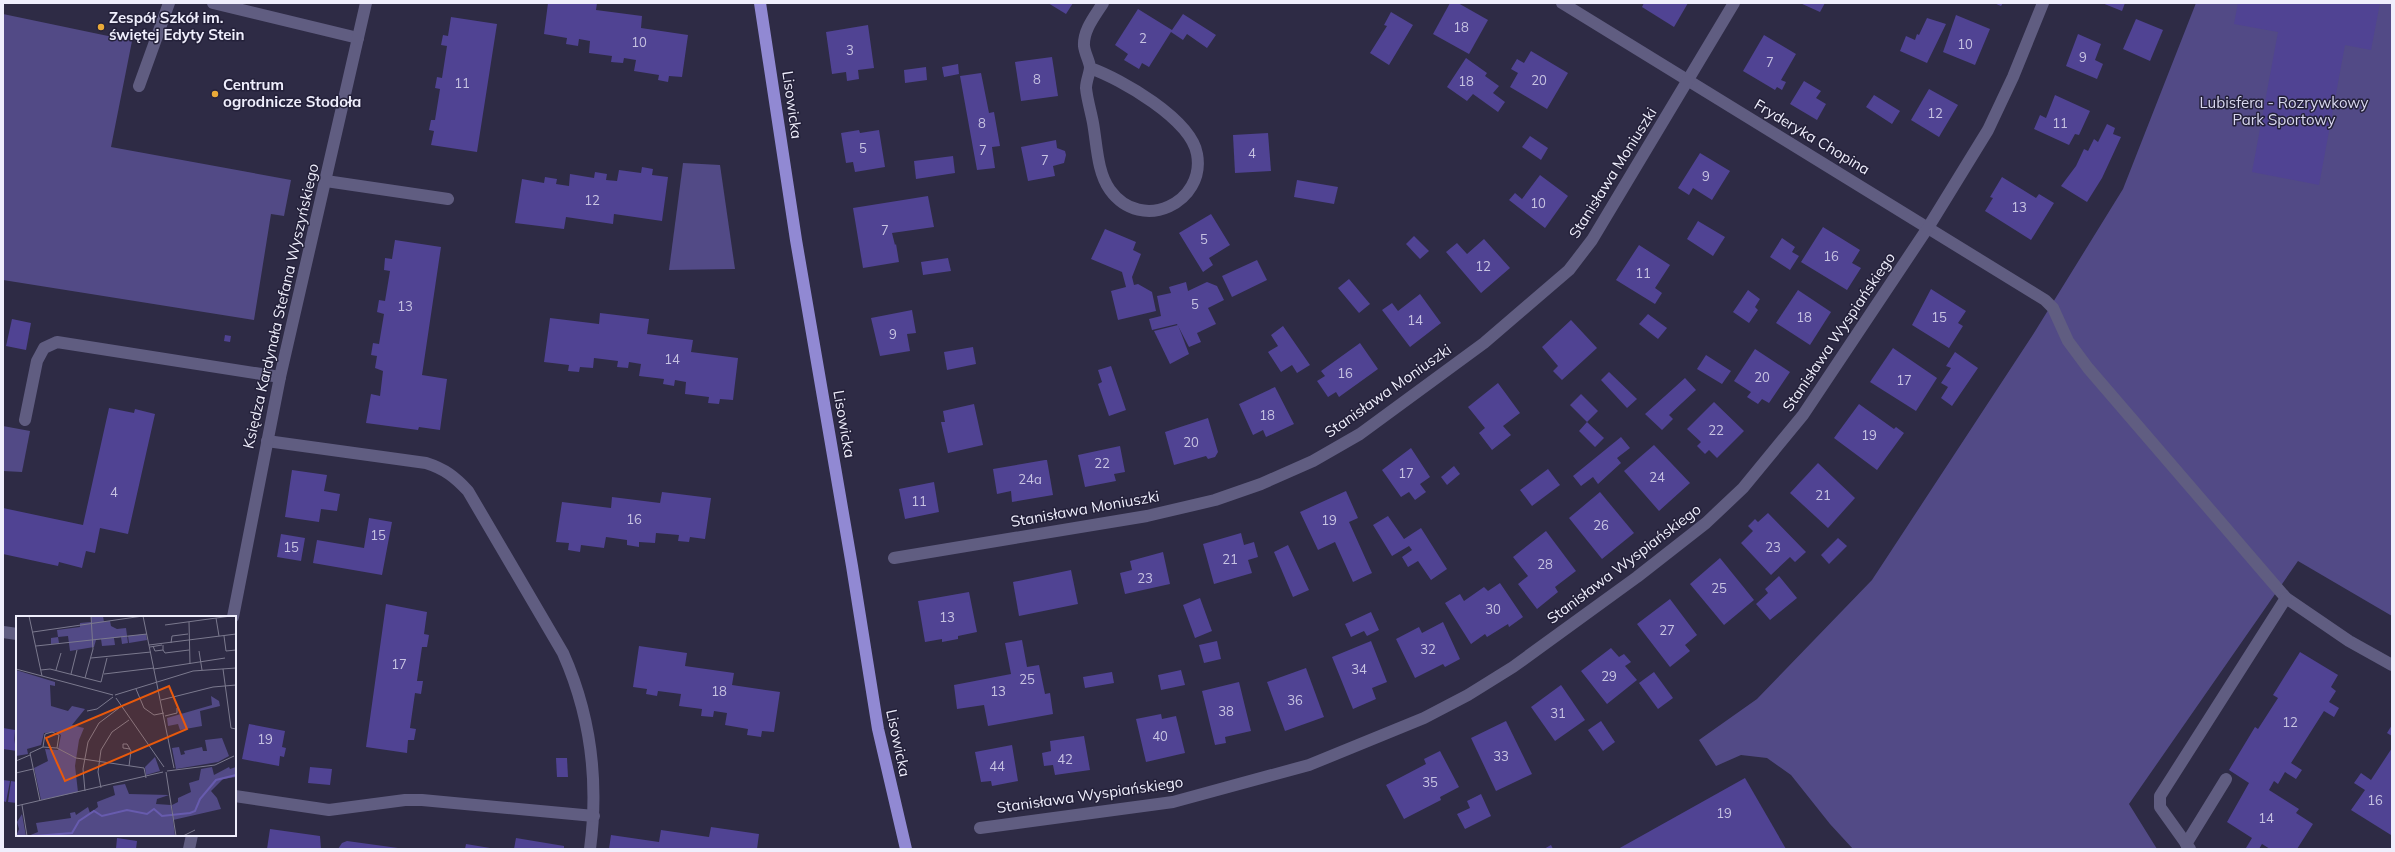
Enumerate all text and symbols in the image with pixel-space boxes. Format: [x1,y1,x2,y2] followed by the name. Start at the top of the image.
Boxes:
[109,8,245,44] place label: Zespół Szkół im. świętej Edyty Stein
[1453,19,1469,35] house number: 18
[96,22,106,32] marker: Zespół Szkół im. świętej Edyty Stein
[1139,30,1147,46] house number: 2
[631,34,647,50] house number: 10
[1957,36,1973,52] house number: 10
[846,42,854,58] house number: 3
[2079,49,2087,65] house number: 9
[1766,54,1774,70] house number: 7
[778,70,807,140] street label: Lisowicka
[1033,71,1041,87] house number: 8
[1531,72,1547,88] house number: 20
[1458,73,1474,89] house number: 18
[223,75,361,111] place label: Centrum ogrodnicze Stodoła
[454,75,470,91] house number: 11
[210,89,220,99] marker: Centrum ogrodnicze Stodoła
[2199,93,2369,129] park label: Lubisfera - Rozrywkowy Park Sportowy
[1751,95,1874,179] street label: Fryderyka Chopina
[1565,104,1661,242] street label: Stanisława Moniuszki
[1927,105,1943,121] house number: 12
[978,115,986,131] house number: 8
[2052,115,2068,131] house number: 11
[859,140,867,156] house number: 5
[979,142,987,158] house number: 7
[1248,145,1256,161] house number: 4
[1041,152,1049,168] house number: 7
[238,161,323,450] street label: Księdza Kardynała Stefana Wyszyńskiego
[1702,168,1710,184] house number: 9
[584,192,600,208] house number: 12
[1530,195,1546,211] house number: 10
[2011,199,2027,215] house number: 13
[881,222,889,238] house number: 7
[1200,231,1208,247] house number: 5
[1778,248,1899,415] street label: Stanisława Wyspiańskiego
[1823,248,1839,264] house number: 16
[1475,258,1491,274] house number: 12
[1635,265,1651,281] house number: 11
[1191,296,1199,312] house number: 5
[397,298,413,314] house number: 13
[1796,309,1812,325] house number: 18
[1931,309,1947,325] house number: 15
[1407,312,1423,328] house number: 14
[889,326,897,342] house number: 9
[1321,340,1455,442] street label: Stanisława Moniuszki
[664,351,680,367] house number: 14
[1337,365,1353,381] house number: 16
[1754,369,1770,385] house number: 20
[1896,372,1912,388] house number: 17
[829,389,860,459] street label: Lisowicka
[1259,407,1275,423] house number: 18
[1708,422,1724,438] house number: 22
[1861,427,1877,443] house number: 19
[1183,434,1199,450] house number: 20
[1094,455,1110,471] house number: 22
[1398,465,1414,481] house number: 17
[1649,469,1665,485] house number: 24
[1018,471,1042,487] house number: 24a
[110,484,118,500] house number: 4
[1009,486,1161,531] street label: Stanisława Moniuszki
[1815,487,1831,503] house number: 21
[911,493,927,509] house number: 11
[1543,499,1705,628] street label: Stanisława Wyspiańskiego
[626,511,642,527] house number: 16
[1321,512,1337,528] house number: 19
[1593,517,1609,533] house number: 26
[370,527,386,543] house number: 15
[283,539,299,555] house number: 15
[1765,539,1781,555] house number: 23
[1222,551,1238,567] house number: 21
[1537,556,1553,572] house number: 28
[1137,570,1153,586] house number: 23
[1711,580,1727,596] house number: 25
[1485,601,1501,617] house number: 30
[939,609,955,625] house number: 13
[16,616,236,836] inset map
[1659,622,1675,638] house number: 27
[1420,641,1436,657] house number: 32
[391,656,407,672] house number: 17
[1351,661,1367,677] house number: 34
[1601,668,1617,684] house number: 29
[1019,671,1035,687] house number: 25
[711,683,727,699] house number: 18
[990,683,1006,699] house number: 13
[1287,692,1303,708] house number: 36
[1218,703,1234,719] house number: 38
[1550,705,1566,721] house number: 31
[882,708,915,778] street label: Lisowicka
[2282,714,2298,730] house number: 12
[1152,728,1168,744] house number: 40
[257,731,273,747] house number: 19
[1493,748,1509,764] house number: 33
[1057,751,1073,767] house number: 42
[989,758,1005,774] house number: 44
[995,772,1184,817] street label: Stanisława Wyspiańskiego
[1422,774,1438,790] house number: 35
[2367,792,2383,808] house number: 16
[1716,805,1732,821] house number: 19
[2258,810,2274,826] house number: 14

